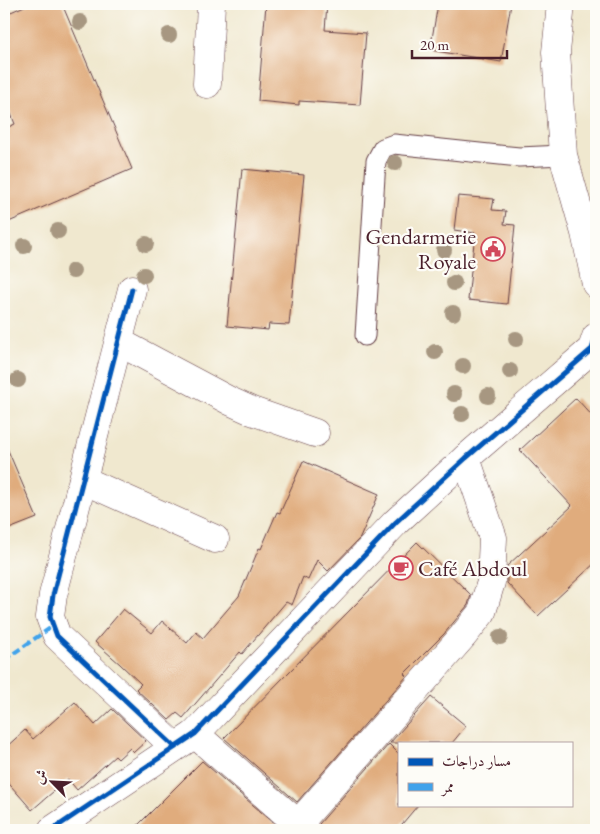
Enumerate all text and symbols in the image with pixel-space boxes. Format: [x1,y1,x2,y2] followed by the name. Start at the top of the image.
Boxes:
[412,28,508,60] scale bar
[420,35,449,54] text: 20 m
[365,222,476,276] place label: Gendarmerie Royale
[480,236,506,262] public building icon: Gendarmerie Royale
[418,554,527,583] place label: Café Abdoul
[388,555,414,581] cafe icon: Café Abdoul
[398,742,572,806] legend
[442,751,511,770] text: مسار دراجات
[28,756,78,806] north arrow
[29,767,51,787] text: ش
[440,777,454,797] text: ممر

